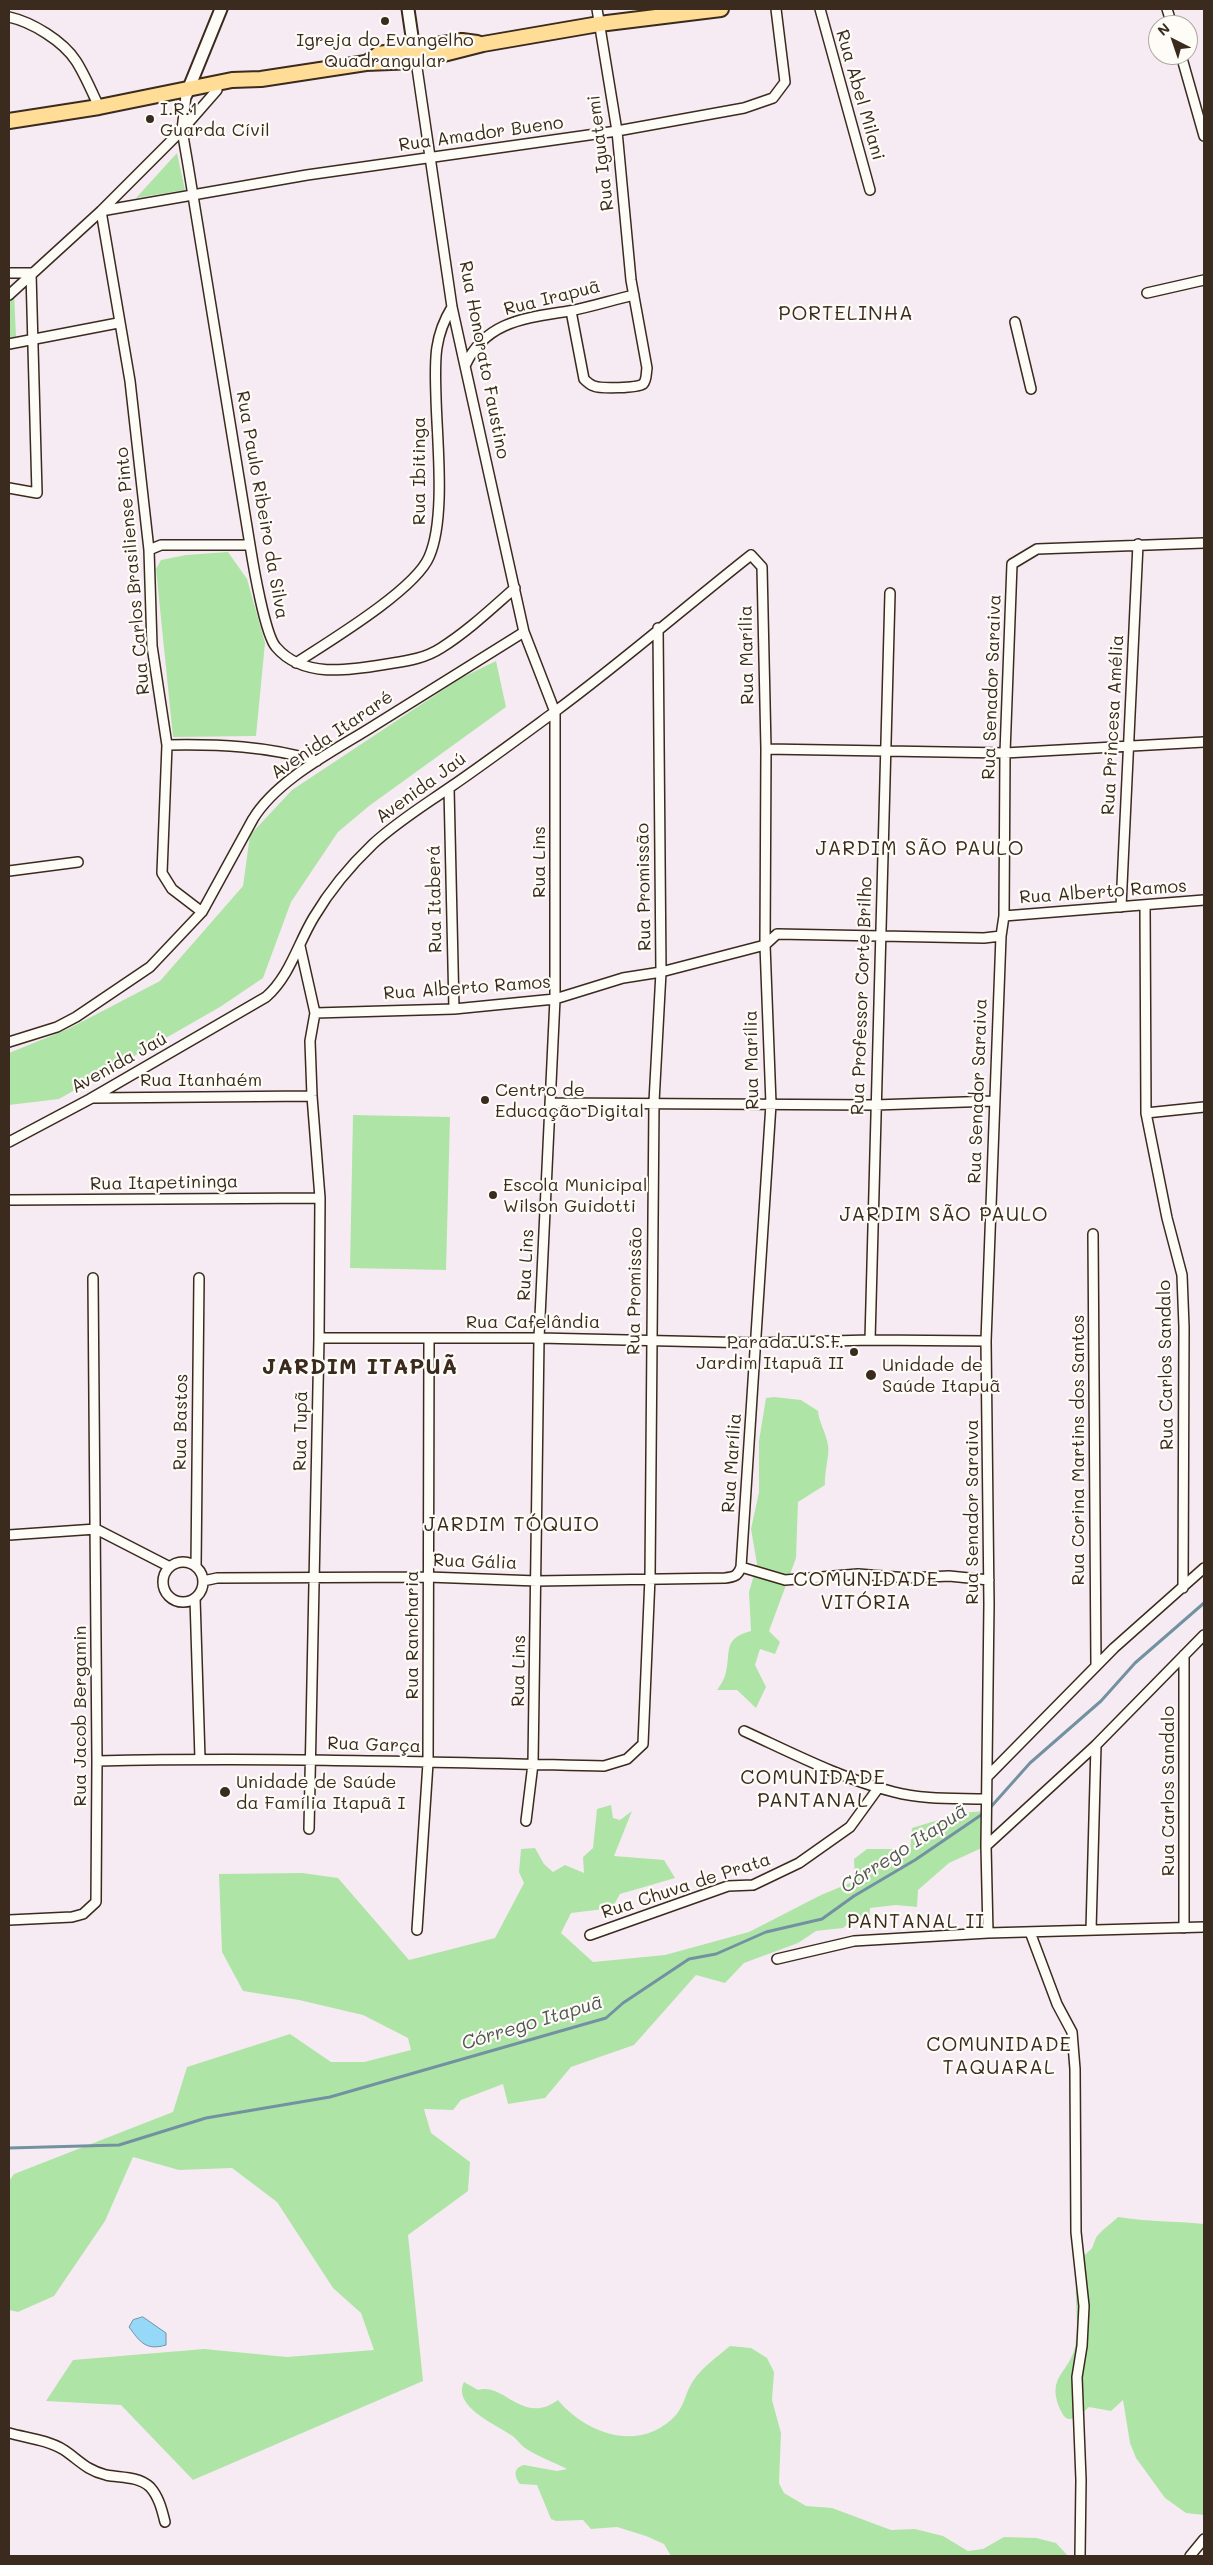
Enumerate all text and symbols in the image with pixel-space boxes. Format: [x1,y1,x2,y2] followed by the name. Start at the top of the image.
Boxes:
[379,15,391,27] marker: Igreja do Evangelho Quadrangular
[1148,15,1198,65] north arrow
[1153,18,1174,40] text: N
[831,27,889,163] street label: Rua Abel Milani
[296,29,474,72] place label: Igreja do Evangelho Quadrangular
[583,94,619,212] street label: Rua Iguatemi
[160,98,270,140] place label: I.R.1 Guarda Cívil
[397,112,565,156] street label: Rua Amador Bueno
[144,113,156,125] marker: I.R.1 Guarda Cívil
[454,259,514,461] street label: Rua Honorato Faustino
[502,276,602,320] street label: Rua Irapuã
[777,302,915,326] district label: PORTELINHA
[231,389,293,621] street label: Rua Paulo Ribeiro da Silva
[408,417,430,525] street label: Rua Ibitinga
[111,446,155,696] street label: Rua Carlos Brasiliense Pinto
[978,594,1006,780] street label: Rua Senador Saraiva
[735,605,759,705] street label: Rua Marília
[1097,634,1129,816] street label: Rua Princesa Amélia
[267,686,397,784] street label: Avenida Itararé
[372,748,470,828] street label: Avenida Jaú
[632,823,656,951] street label: Rua Promissão
[528,826,550,898] street label: Rua Lins
[814,837,1026,861] district label: JARDIM SÃO PAULO
[423,845,447,953] street label: Rua Itaberá
[1019,875,1187,909] street label: Rua Alberto Ramos
[847,876,877,1116] street label: Rua Professor Corte Brilho
[383,971,551,1005] street label: Rua Alberto Ramos
[964,998,992,1184] street label: Rua Senador Saraiva
[740,1010,764,1110] street label: Rua Marília
[67,1028,171,1098] street label: Avenida Jaú
[140,1069,262,1091] street label: Rua Itanhaém
[495,1079,644,1122] place label: Centro de Educação Digital
[479,1094,491,1106] marker: Centro de Educação Digital
[90,1171,238,1195] street label: Rua Itapetininga
[503,1174,647,1216] place label: Escola Municipal Wilson Guidotti
[487,1189,499,1201] marker: Escola Municipal Wilson Guidotti
[838,1203,1050,1227] district label: JARDIM SÃO PAULO
[623,1227,647,1355] street label: Rua Promissão
[513,1228,539,1302] street label: Rua Lins
[1154,1280,1178,1450] street label: Rua Carlos Sandalo
[466,1311,600,1333] street label: Rua Cafelândia
[1067,1314,1089,1586] street label: Rua Corina Martins dos Santos
[696,1331,844,1374] place label: Parada U.S.F. Jardim Itapuã II
[848,1346,860,1358] marker: Parada U.S.F. Jardim Itapuã II
[260,1354,460,1380] district label: JARDIM ITAPUÃ
[882,1354,1001,1396] place label: Unidade de Saúde Itapuã
[864,1368,878,1382] marker: Unidade de Saúde Itapuã
[169,1373,193,1471] street label: Rua Bastos
[289,1391,313,1471] street label: Rua Tupã
[718,1412,746,1514] street label: Rua Marília
[961,1419,983,1605] street label: Rua Senador Saraiva
[422,1513,602,1537] district label: JARDIM TÓQUIO
[433,1550,517,1574] street label: Rua Gália
[792,1568,940,1615] district label: COMUNIDADE VITÓRIA
[401,1571,423,1699] street label: Rua Rancharia
[69,1626,91,1806] street label: Rua Jacob Bergamin
[508,1635,530,1707] street label: Rua Lins
[1157,1706,1179,1876] street label: Rua Carlos Sandalo
[327,1733,421,1757] street label: Rua Garça
[739,1766,887,1813] district label: COMUNIDADE PANTANAL
[236,1771,405,1814] place label: Unidade de Saúde da Família Itapuã I
[218,1785,232,1799] marker: Unidade de Saúde da Família Itapuã I
[836,1800,972,1898] water label: Córrego Itapuã
[599,1848,773,1924] street label: Rua Chuva de Prata
[846,1910,986,1934] district label: PANTANAL II
[459,1991,605,2055] water label: Córrego Itapuã
[925,2033,1073,2080] district label: COMUNIDADE TAQUARAL

